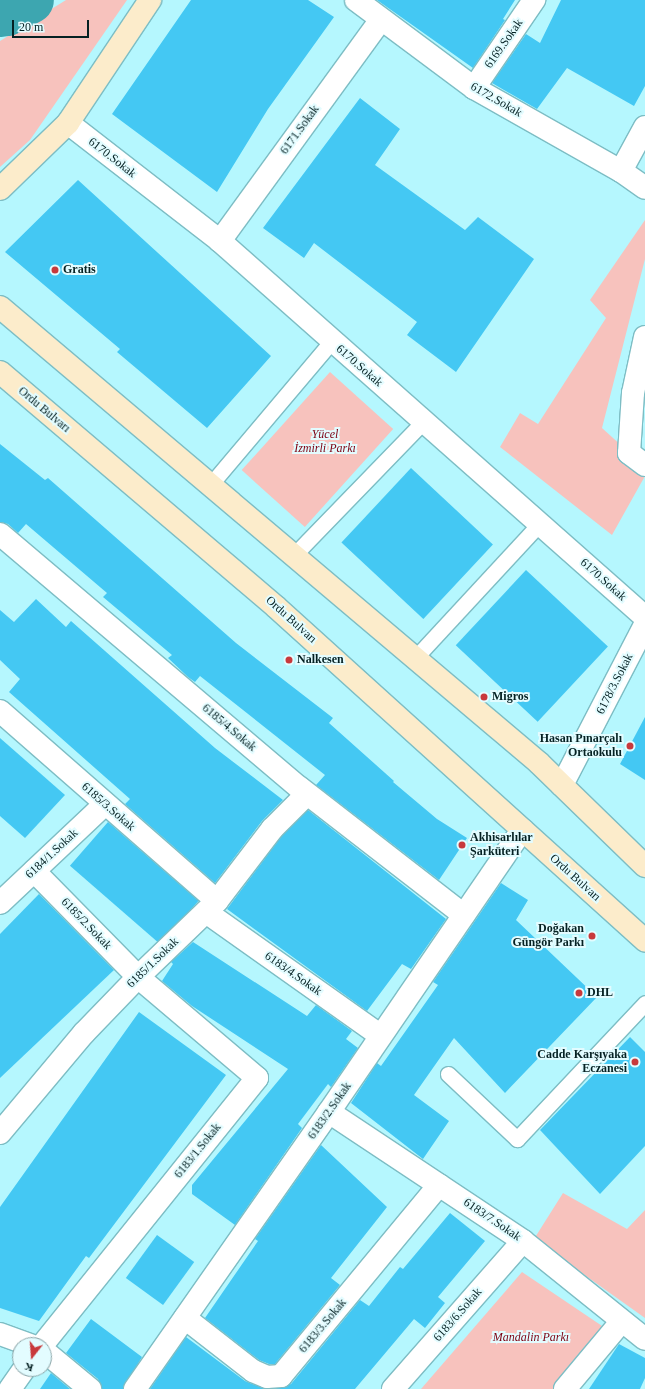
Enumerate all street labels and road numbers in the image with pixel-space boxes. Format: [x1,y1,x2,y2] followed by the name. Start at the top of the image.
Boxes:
[482,17,526,71] street label: 6169.Sokak
[468,80,524,120] street label: 6172.Sokak
[277,103,323,157] street label: 6171.Sokak
[85,135,139,181] street label: 6170.Sokak
[333,342,385,390] street label: 6170.Sokak
[15,384,73,436] street label: Ordu Bulvarı
[577,556,629,604] street label: 6170.Sokak
[263,593,319,647] street label: Ordu Bulvarı
[594,651,636,717] street label: 6178/3.Sokak
[199,701,259,755] street label: 6185/4.Sokak
[78,780,138,834] street label: 6185/3.Sokak
[23,826,81,882] street label: 6184/1.Sokak
[547,851,603,905] street label: Ordu Bulvarı
[58,895,114,953] street label: 6185/2.Sokak
[124,935,182,991] street label: 6185/1.Sokak
[262,949,324,999] street label: 6183/4.Sokak
[305,1080,355,1142] street label: 6183/2.Sokak
[172,1121,224,1181] street label: 6183/1.Sokak
[460,1195,524,1245] street label: 6183/7.Sokak
[431,1285,485,1345] street label: 6183/6.Sokak
[296,1296,350,1356] street label: 6183/3.Sokak

